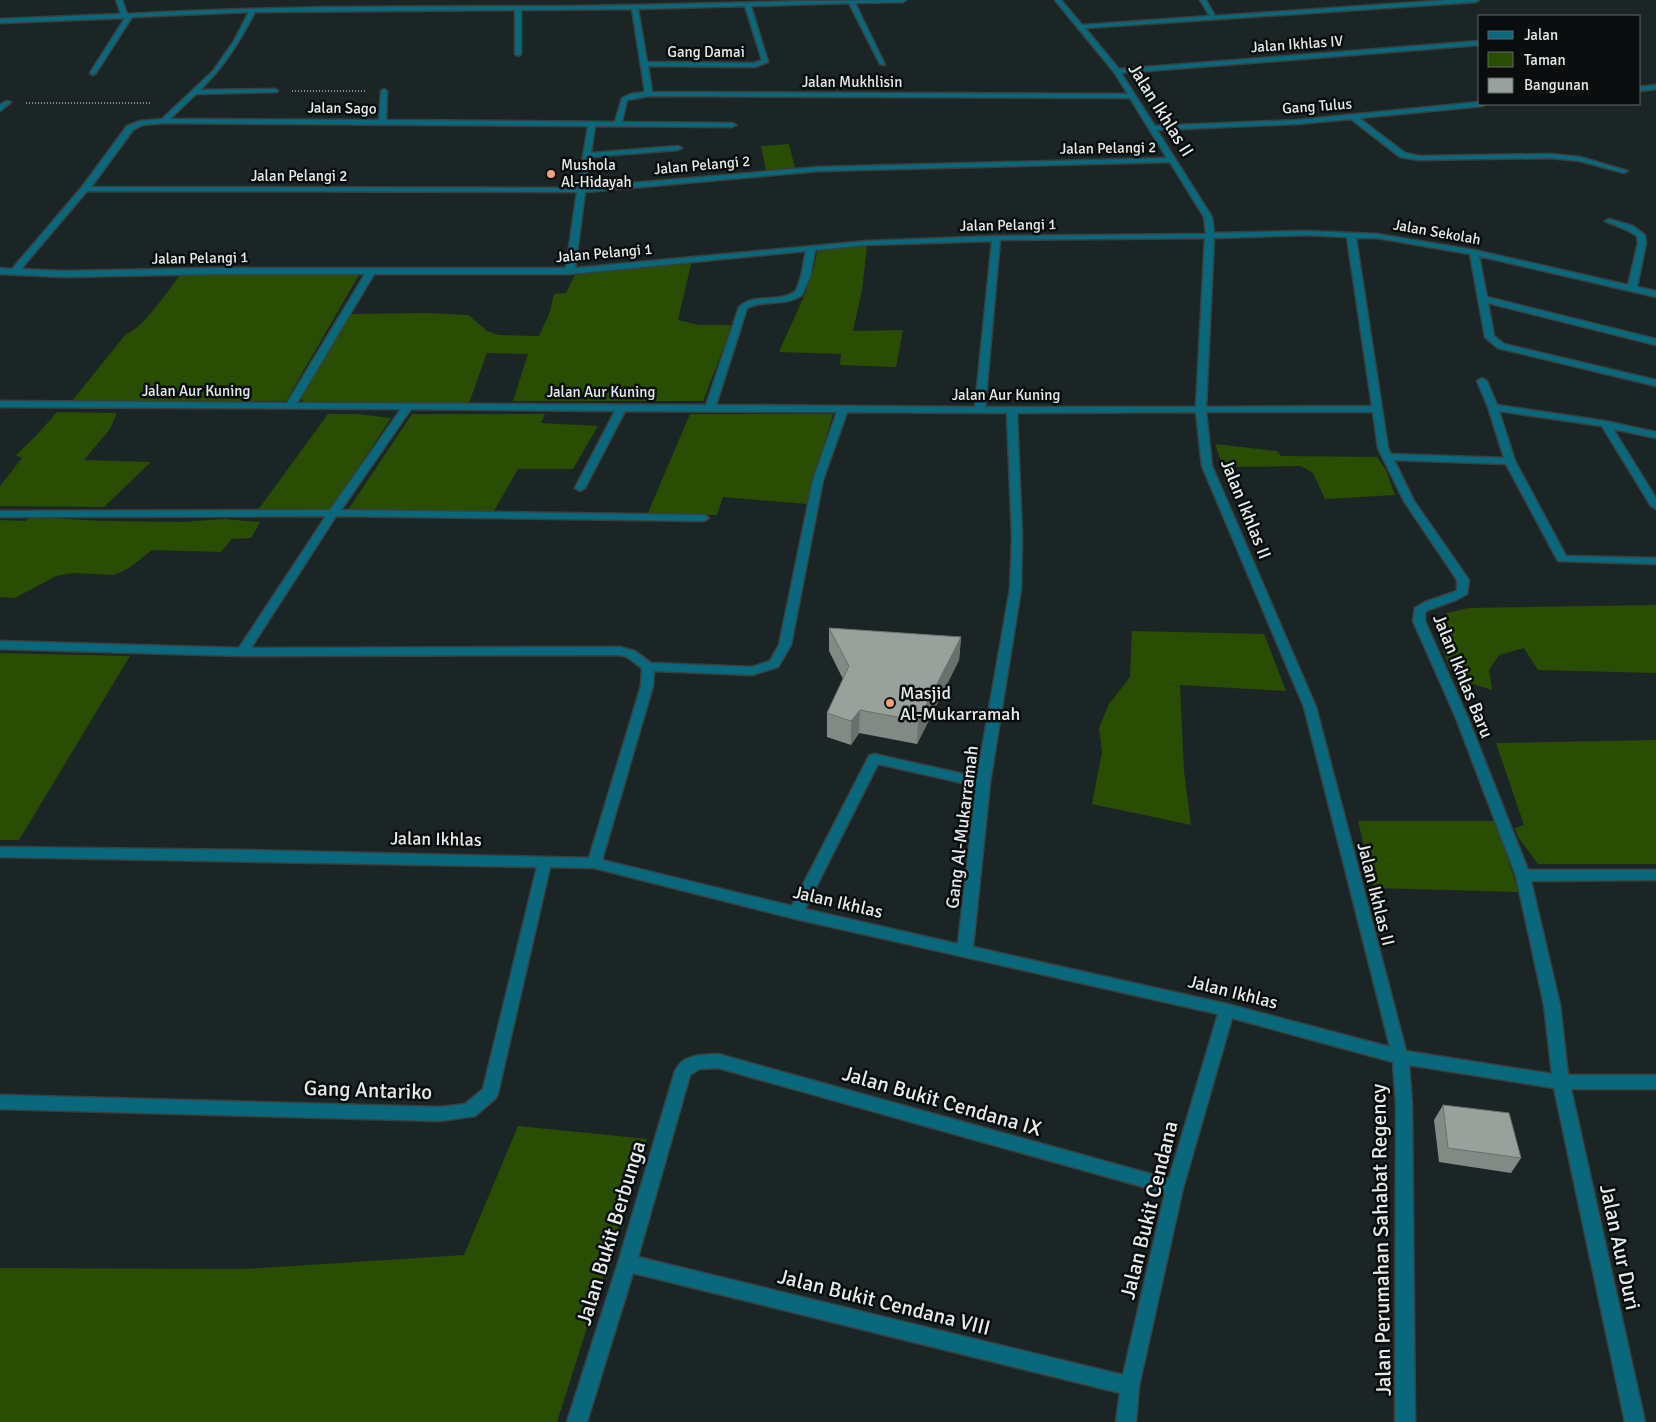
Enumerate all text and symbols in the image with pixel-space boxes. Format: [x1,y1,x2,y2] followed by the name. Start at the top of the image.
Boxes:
[1478,15,1641,105] legend
[1524,26,1558,44] text: Jalan
[1250,32,1344,56] street label: Jalan Ikhlas IV
[667,43,745,61] street label: Gang Damai
[1524,51,1566,69] text: Taman
[1124,59,1198,161] street label: Jalan Ikhlas II
[802,73,902,91] street label: Jalan Mukhlisin
[1524,76,1589,94] text: Bangunan
[1281,95,1353,117] street label: Gang Tulus
[307,98,377,118] street label: Jalan Sago
[1060,138,1156,158] street label: Jalan Pelangi 2
[653,152,751,178] street label: Jalan Pelangi 2
[561,156,632,191] place label: Mushola Al-Hidayah
[251,167,347,185] street label: Jalan Pelangi 2
[545,168,557,180] marker: Mushola Al-Hidayah
[960,215,1056,235] street label: Jalan Pelangi 1
[1392,215,1482,249] street label: Jalan Sekolah
[555,240,653,266] street label: Jalan Pelangi 1
[152,248,248,268] street label: Jalan Pelangi 1
[142,382,250,400] street label: Jalan Aur Kuning
[547,383,655,401] street label: Jalan Aur Kuning
[952,386,1060,404] street label: Jalan Aur Kuning
[1216,456,1276,562] street label: Jalan Ikhlas II
[1428,611,1498,741] street label: Jalan Ikhlas Baru
[900,682,1020,725] place label: Masjid Al-Mukarramah
[884,697,896,709] marker: Masjid Al-Mukarramah
[941,744,983,910] street label: Gang Al-Mukarramah
[390,827,482,851] street label: Jalan Ikhlas
[1353,840,1399,948] street label: Jalan Ikhlas II
[791,881,885,923] street label: Jalan Ikhlas
[1186,970,1280,1014] street label: Jalan Ikhlas
[839,1060,1045,1142] street label: Jalan Bukit Cendana IX
[303,1075,433,1105] street label: Gang Antariko
[1365,1083,1397,1396] street label: Jalan Perumahan Sahabat Regency
[1114,1118,1184,1302] street label: Jalan Bukit Cendana
[571,1138,651,1328] street label: Jalan Bukit Berbunga
[1594,1182,1646,1312] street label: Jalan Aur Duri
[775,1263,993,1341] street label: Jalan Bukit Cendana VIII

